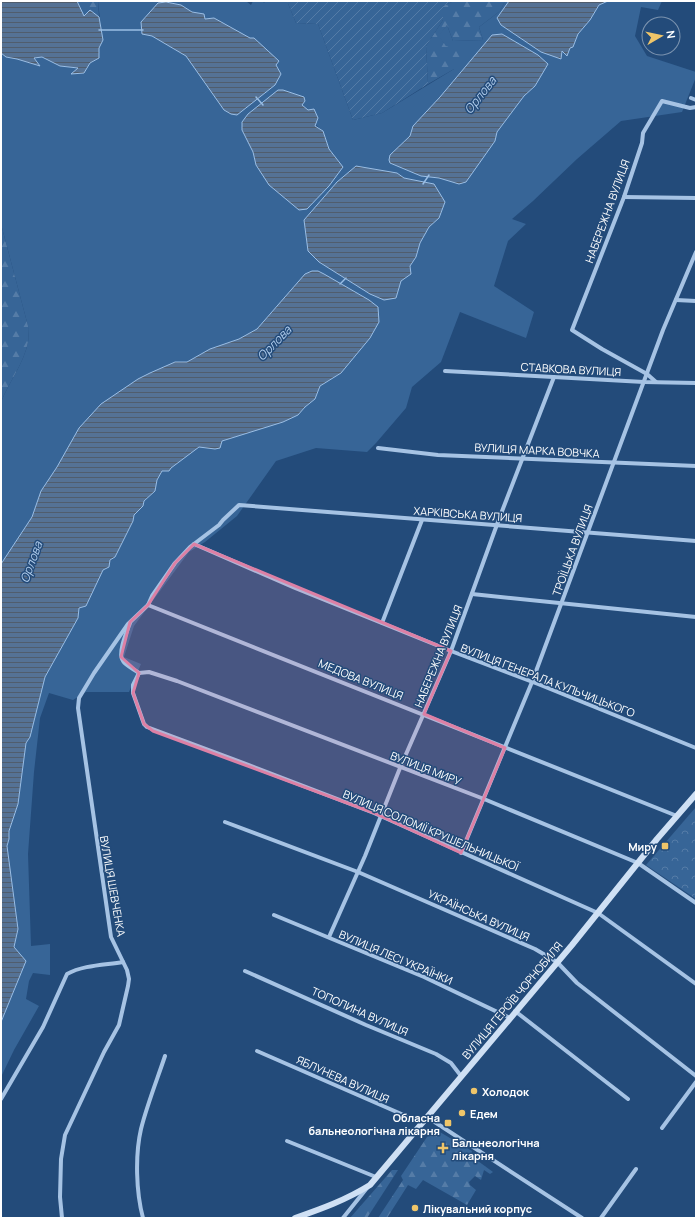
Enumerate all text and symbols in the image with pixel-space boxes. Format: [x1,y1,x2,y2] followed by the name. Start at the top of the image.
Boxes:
[641,16,681,56] north arrow
[663,29,679,40] text: N
[460,72,501,117] water label: Орлова
[581,157,633,265] street label: НАБЕРЕЖНА ВУЛИЦЯ
[253,321,296,364] water label: Орлова
[520,359,622,379] street label: СТАВКОВА ВУЛИЦЯ
[474,439,600,461] street label: ВУЛИЦЯ МАРКА ВОВЧКА
[548,502,596,598] street label: ТРОЇЦЬКА ВУЛИЦЯ
[413,503,523,525] street label: ХАРКІВСЬКА ВУЛИЦЯ
[16,538,47,585] water label: Орлова
[411,602,465,710] street label: НАБЕРЕЖНА ВУЛИЦЯ
[459,640,637,720] street label: ВУЛИЦЯ ГЕНЕРАЛА КУЛЬЧИЦЬКОГО
[316,655,406,703] street label: МЕДОВА ВУЛИЦЯ
[388,748,464,788] street label: ВУЛИЦЯ МИРУ
[341,786,522,874] street label: ВУЛИЦЯ СОЛОМІЇ КРУШЕЛЬНИЦЬКОЇ
[97,834,129,938] street label: ВУЛИЦЯ ШЕВЧЕНКА
[628,839,658,854] place label: Миру
[660,841,670,851] marker: Миру
[426,886,532,944] street label: УКРАЇНСЬКА ВУЛИЦЯ
[337,926,455,988] street label: ВУЛИЦЯ ЛЕСІ УКРАЇНКИ
[458,938,566,1062] street label: ВУЛИЦЯ ГЕРОЇВ ЧОРНОБИЛЯ
[309,983,411,1039] street label: ТОПОЛИНА ВУЛИЦЯ
[294,1052,392,1106] street label: ЯБЛУНЕВА ВУЛИЦЯ
[482,1084,530,1099] place label: Холодок
[469,1086,479,1096] marker: Холодок
[470,1106,498,1121] place label: Едем
[457,1108,467,1118] marker: Едем
[308,1110,440,1138] place label: Обласна бальнеологічна лікарня
[443,1118,453,1128] marker: Обласна бальнеологічна лікарня
[452,1135,540,1163] place label: Бальнеологічна лікарня
[437,1142,449,1154] marker: Бальнеологічна лікарня
[423,1201,532,1216] place label: Лікувальний корпус
[410,1203,420,1213] marker: Лікувальний корпус

